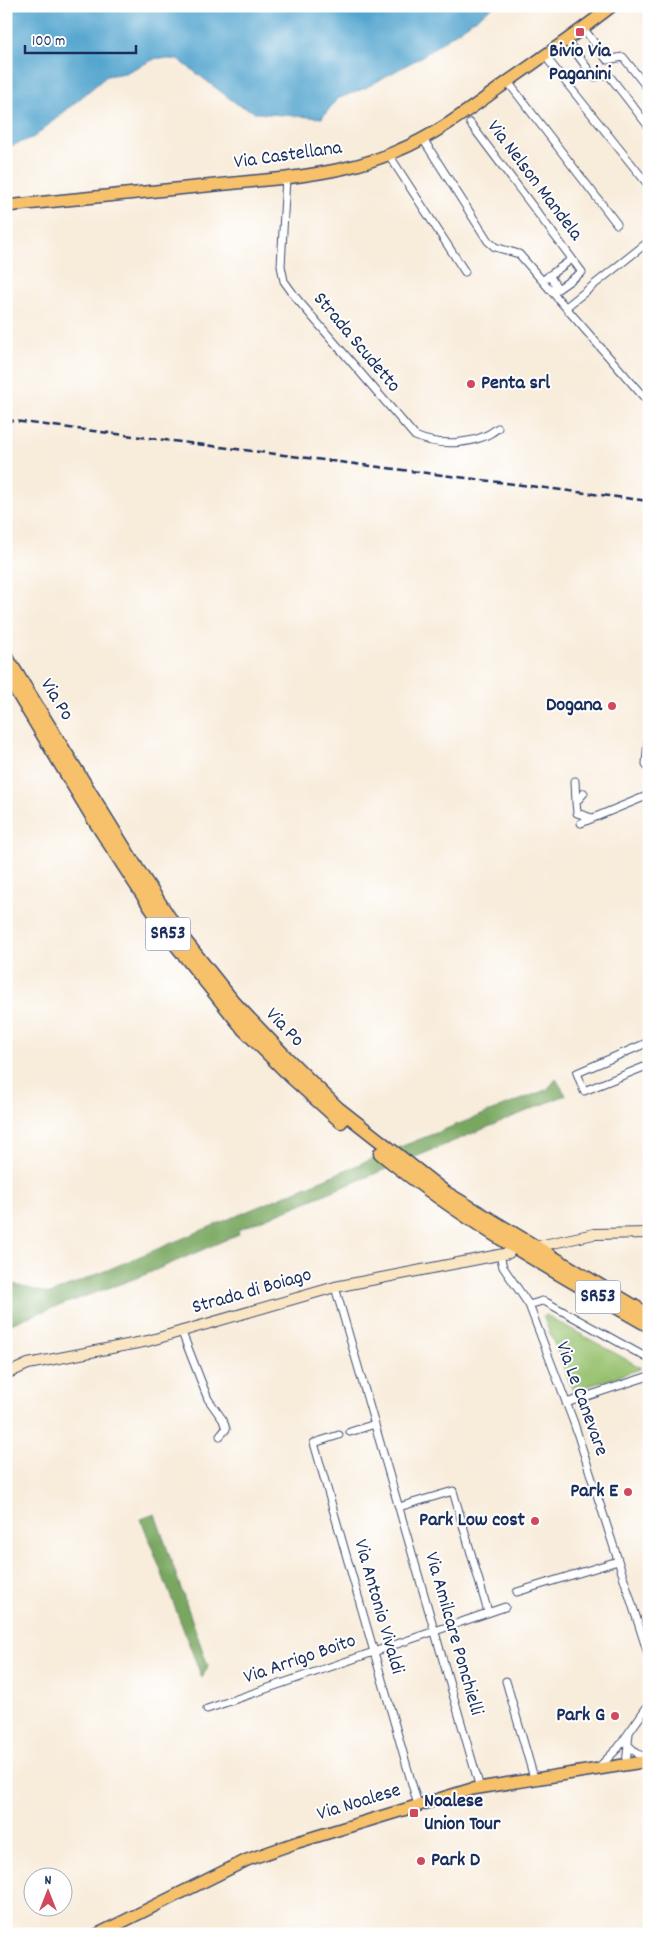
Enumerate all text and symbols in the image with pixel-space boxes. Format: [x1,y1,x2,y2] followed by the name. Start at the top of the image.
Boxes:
[25,22,136,54] scale bar
[574,26,586,38] marker: Bivio Via Paganini
[32,31,65,53] text: 100 m
[549,38,612,89] place label: Bivio Via Paganini
[479,115,589,248] street label: Via Nelson Mandela
[232,134,344,177] street label: Via Castellana
[306,287,407,399] street label: Strada Scudetto
[481,370,550,398] place label: Penta srl
[465,378,477,390] marker: Penta srl
[32,673,80,727] street label: Via Po
[546,692,603,720] place label: Dogana
[606,700,618,712] marker: Dogana
[146,918,190,951] road number: SR53
[258,1002,310,1054] street label: Via Po
[189,1262,315,1322] street label: Strada di Boiago
[576,1280,620,1314] road number: SR53
[547,1338,615,1460] street label: Via Le Canevare
[570,1478,619,1506] place label: Park E
[622,1486,634,1498] marker: Park E
[419,1507,526,1535] place label: Park Low cost
[529,1515,541,1527] marker: Park Low cost
[345,1536,411,1678] street label: Via Antonio Vivaldi
[416,1549,490,1719] street label: Via Amilcare Ponchielli
[240,1628,360,1692] street label: Via Arrigo Boito
[556,1702,605,1730] place label: Park G
[609,1710,621,1722] marker: Park G
[314,1777,404,1829] street label: Via Noalese
[424,1788,501,1839] place label: Noalese Union Tour
[408,1807,420,1819] marker: Noalese Union Tour
[431,1847,481,1875] place label: Park D
[415,1855,427,1867] marker: Park D
[22,1868,72,1918] north arrow
[45,1871,52,1891] text: N

